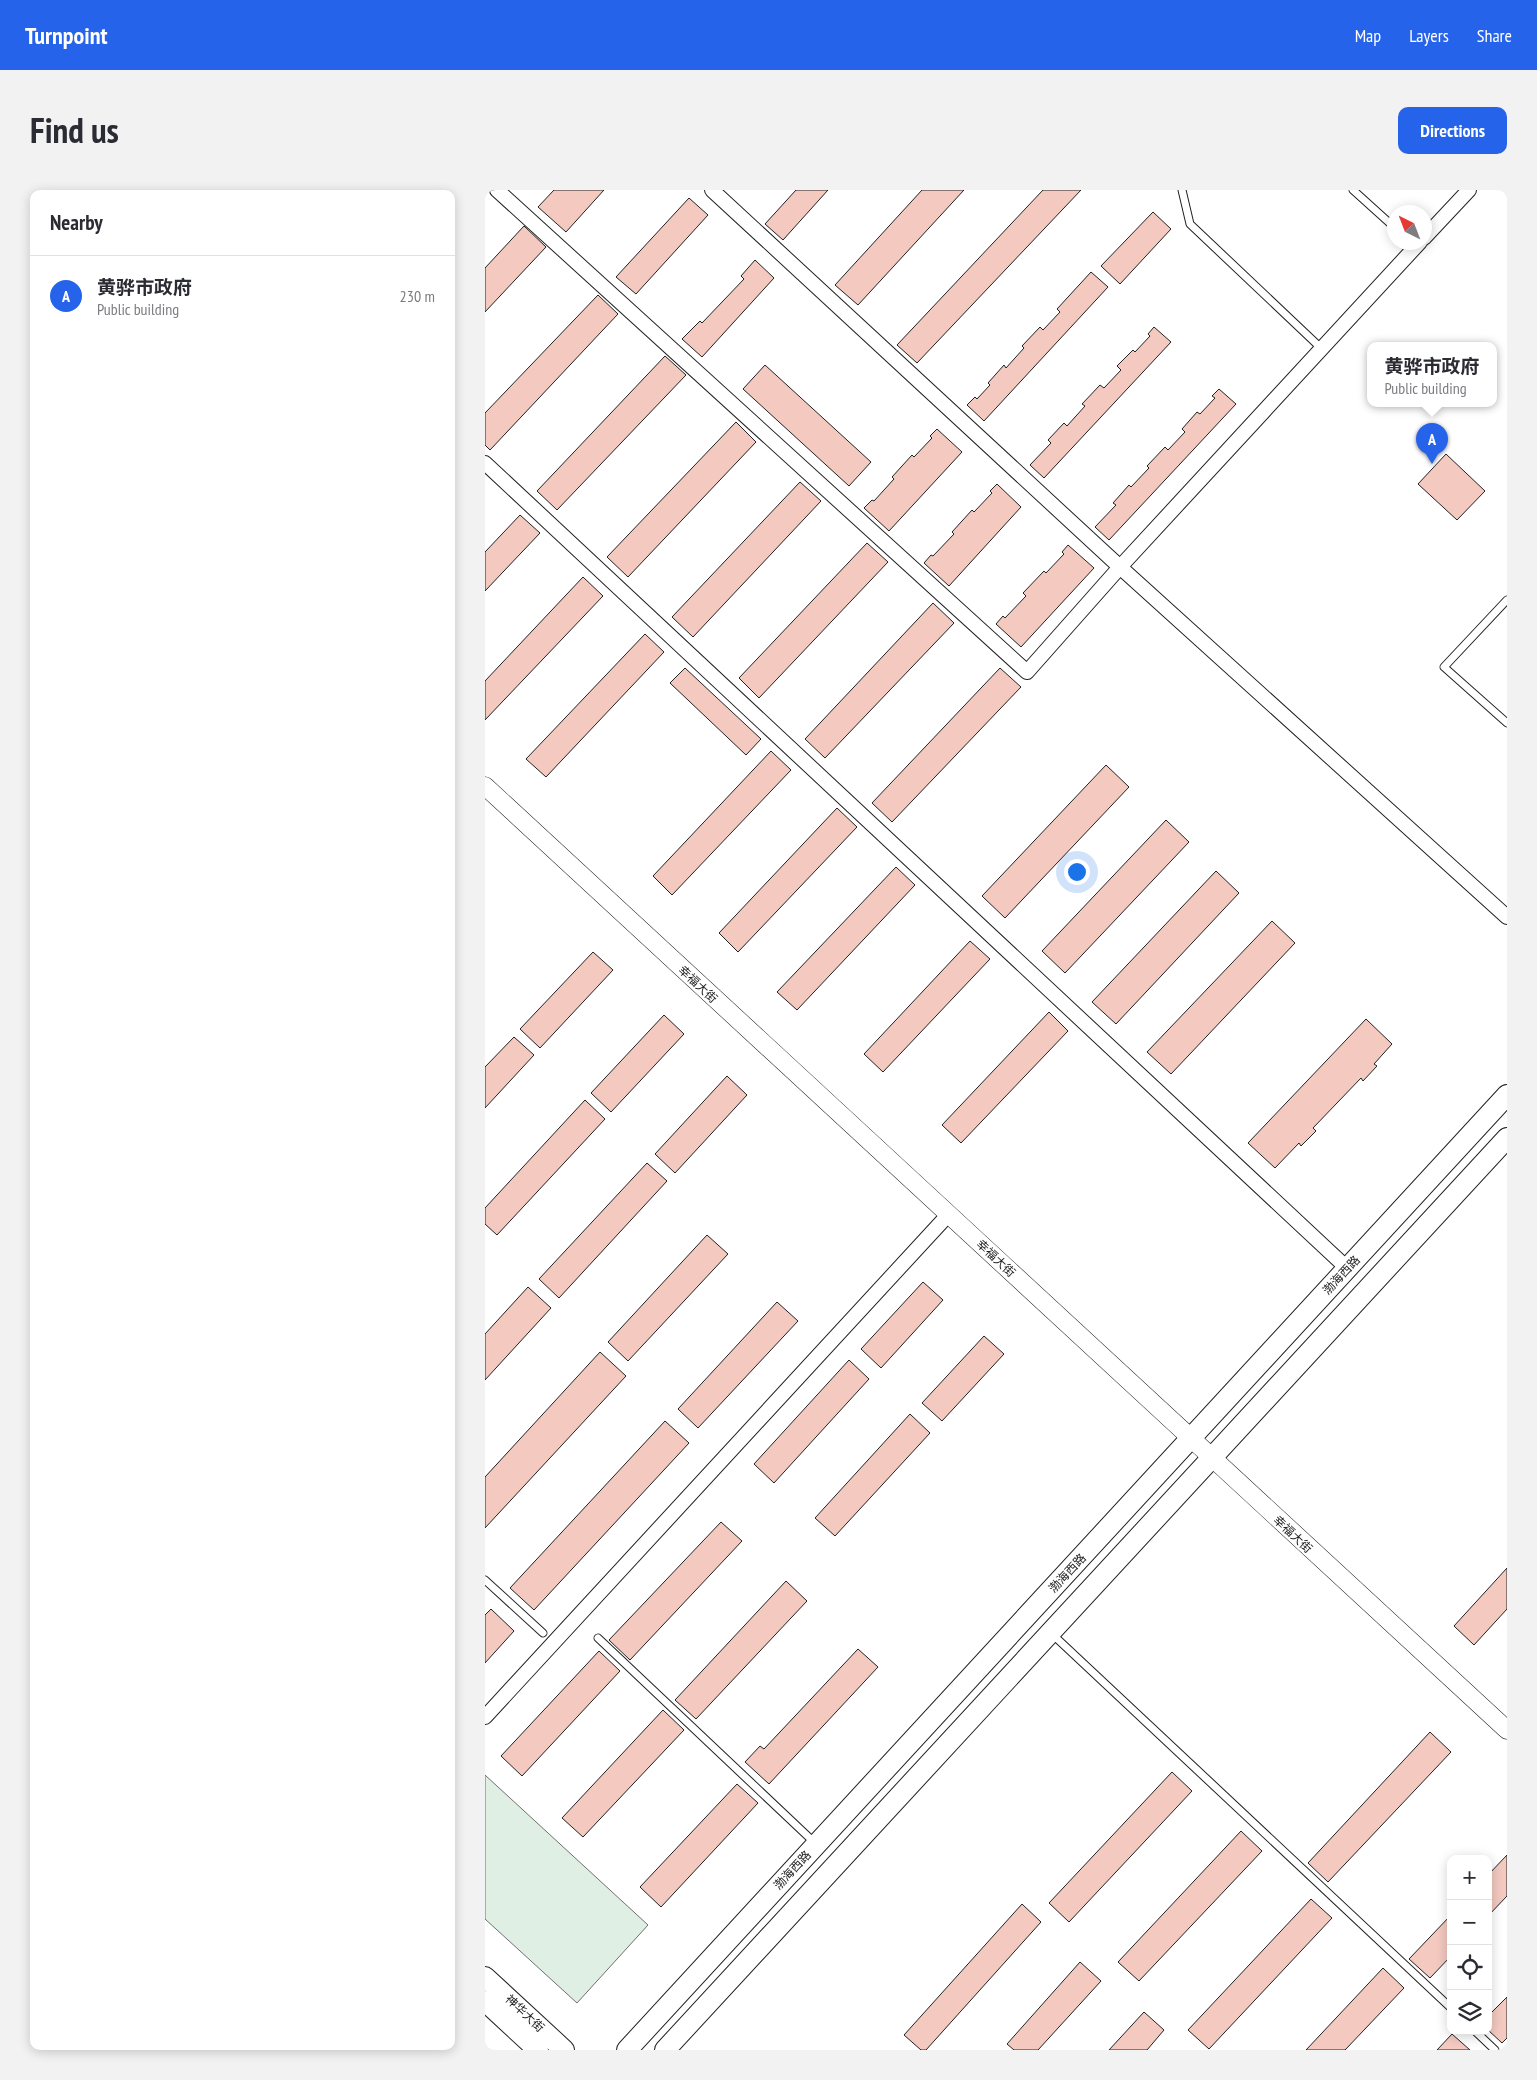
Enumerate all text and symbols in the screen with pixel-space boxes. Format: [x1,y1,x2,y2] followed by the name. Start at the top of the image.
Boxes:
[25,20,107,51] text: Turnpoint
[1355,24,1381,47] text: Map
[1409,24,1449,47] text: Layers
[1477,24,1512,47] text: Share
[30,107,119,153] text: Find us
[1398,107,1507,154] button: Directions
[1387,205,1432,250] north arrow
[50,209,103,236] text: Nearby
[97,275,192,299] text: 黄骅市政府
[62,286,70,306] text: A
[400,286,435,306] text: 230 m
[97,299,179,319] text: Public building
[1367,342,1497,407] popup
[1384,354,1480,378] text: 黄骅市政府
[1384,378,1467,398] text: Public building
[1416,423,1448,464] pin: A
[1064,859,1090,885] your location
[675,962,721,1006] street label: 幸福大街
[973,1236,1019,1280] street label: 幸福大街
[1319,1252,1363,1298] street label: 渤海西路
[1270,1512,1316,1556] street label: 幸福大街
[1045,1550,1089,1596] street label: 渤海西路
[770,1847,814,1893] street label: 渤海西路
[1447,1855,1492,2035] map controls
[1447,1855,1492,1900] button: +
[1447,1900,1492,1945] button: −
[1447,1945,1492,1990] button: locate
[1447,1990,1492,2035] button: layers
[502,1991,548,2035] street label: 神华大街

